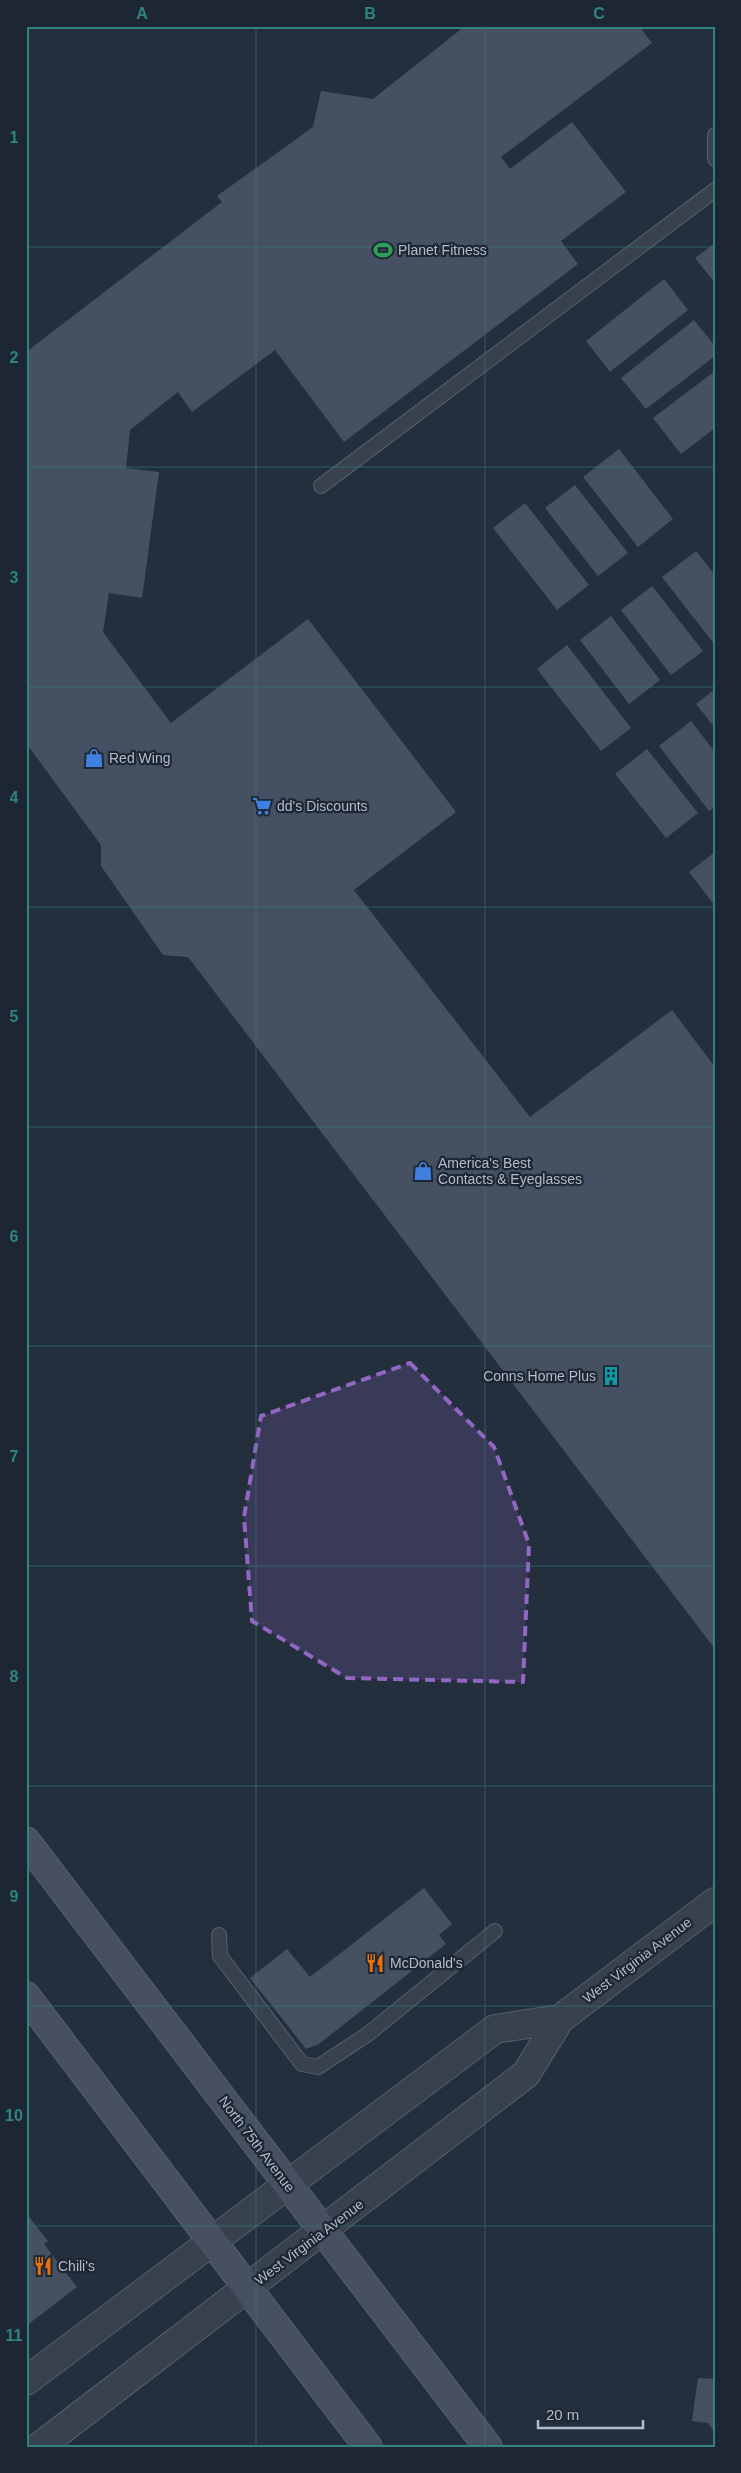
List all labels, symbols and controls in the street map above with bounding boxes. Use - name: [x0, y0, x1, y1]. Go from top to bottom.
- text: A: [136, 5, 148, 22]
- text: B: [364, 5, 376, 22]
- text: C: [593, 5, 605, 22]
- text: 1: [10, 129, 19, 146]
- sports icon: Planet Fitness: [372, 239, 394, 261]
- place label: Planet Fitness: [398, 242, 487, 258]
- text: 2: [10, 349, 19, 366]
- text: 3: [10, 569, 19, 586]
- shop icon: Red Wing: [83, 747, 105, 769]
- place label: Red Wing: [109, 750, 170, 766]
- text: 4: [10, 789, 19, 806]
- supermarket icon: dd's Discounts: [251, 795, 273, 817]
- place label: dd's Discounts: [277, 798, 368, 814]
- text: 5: [10, 1008, 19, 1025]
- place label: America's Best Contacts & Eyeglasses: [438, 1155, 582, 1187]
- shop icon: America's Best Contacts & Eyeglasses: [412, 1160, 434, 1182]
- text: 6: [10, 1228, 19, 1245]
- building icon: Conns Home Plus: [600, 1365, 622, 1387]
- place label: Conns Home Plus: [483, 1368, 596, 1384]
- text: 7: [10, 1448, 19, 1465]
- text: 8: [10, 1668, 19, 1685]
- text: 9: [10, 1888, 19, 1905]
- street label: West Virginia Avenue: [579, 1914, 695, 2006]
- restaurant icon: McDonald's: [364, 1952, 386, 1974]
- place label: McDonald's: [390, 1955, 463, 1971]
- street label: North 75th Avenue: [216, 2093, 298, 2195]
- text: 10: [5, 2107, 23, 2124]
- street label: West Virginia Avenue: [251, 2196, 367, 2288]
- restaurant icon: Chili's: [32, 2255, 54, 2277]
- place label: Chili's: [58, 2258, 95, 2274]
- text: 11: [6, 2327, 23, 2344]
- scale bar: [538, 2398, 644, 2430]
- text: 20 m: [546, 2406, 579, 2423]

